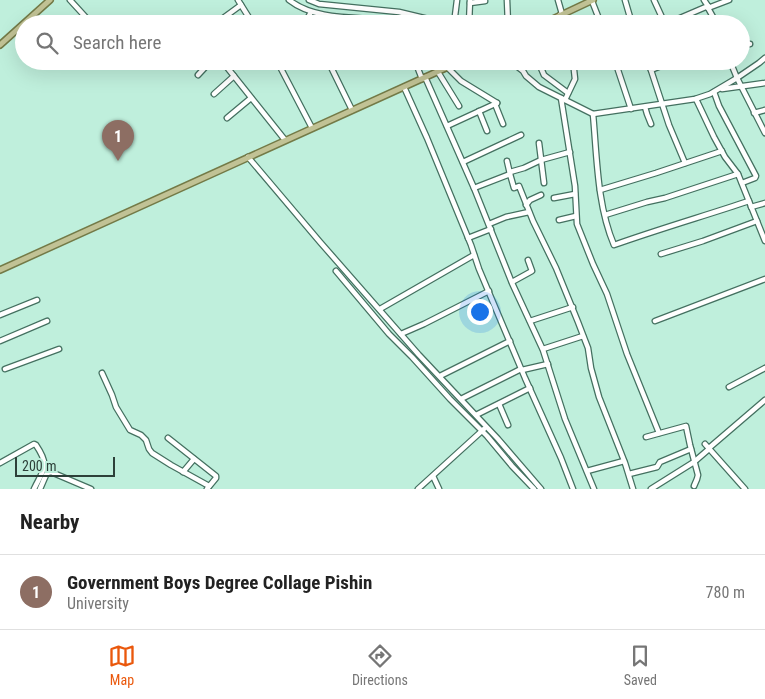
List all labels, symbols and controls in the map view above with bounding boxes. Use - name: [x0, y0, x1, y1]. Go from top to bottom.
- search box: [15, 15, 750, 70]
- icon: search: [33, 29, 61, 57]
- text: Search here: [73, 31, 161, 54]
- pin: 1: [102, 120, 134, 161]
- your location: [467, 299, 493, 325]
- scale bar: [15, 454, 115, 477]
- text: 200 m: [22, 458, 57, 474]
- text: Nearby: [20, 510, 79, 534]
- text: Government Boys Degree Collage Pishin: [67, 571, 372, 594]
- text: 1: [32, 583, 40, 602]
- text: 780 m: [706, 583, 745, 602]
- text: University: [67, 594, 129, 613]
- tab: Map: [108, 642, 136, 688]
- tab: Directions: [352, 642, 408, 688]
- tab: Saved: [624, 642, 657, 688]

